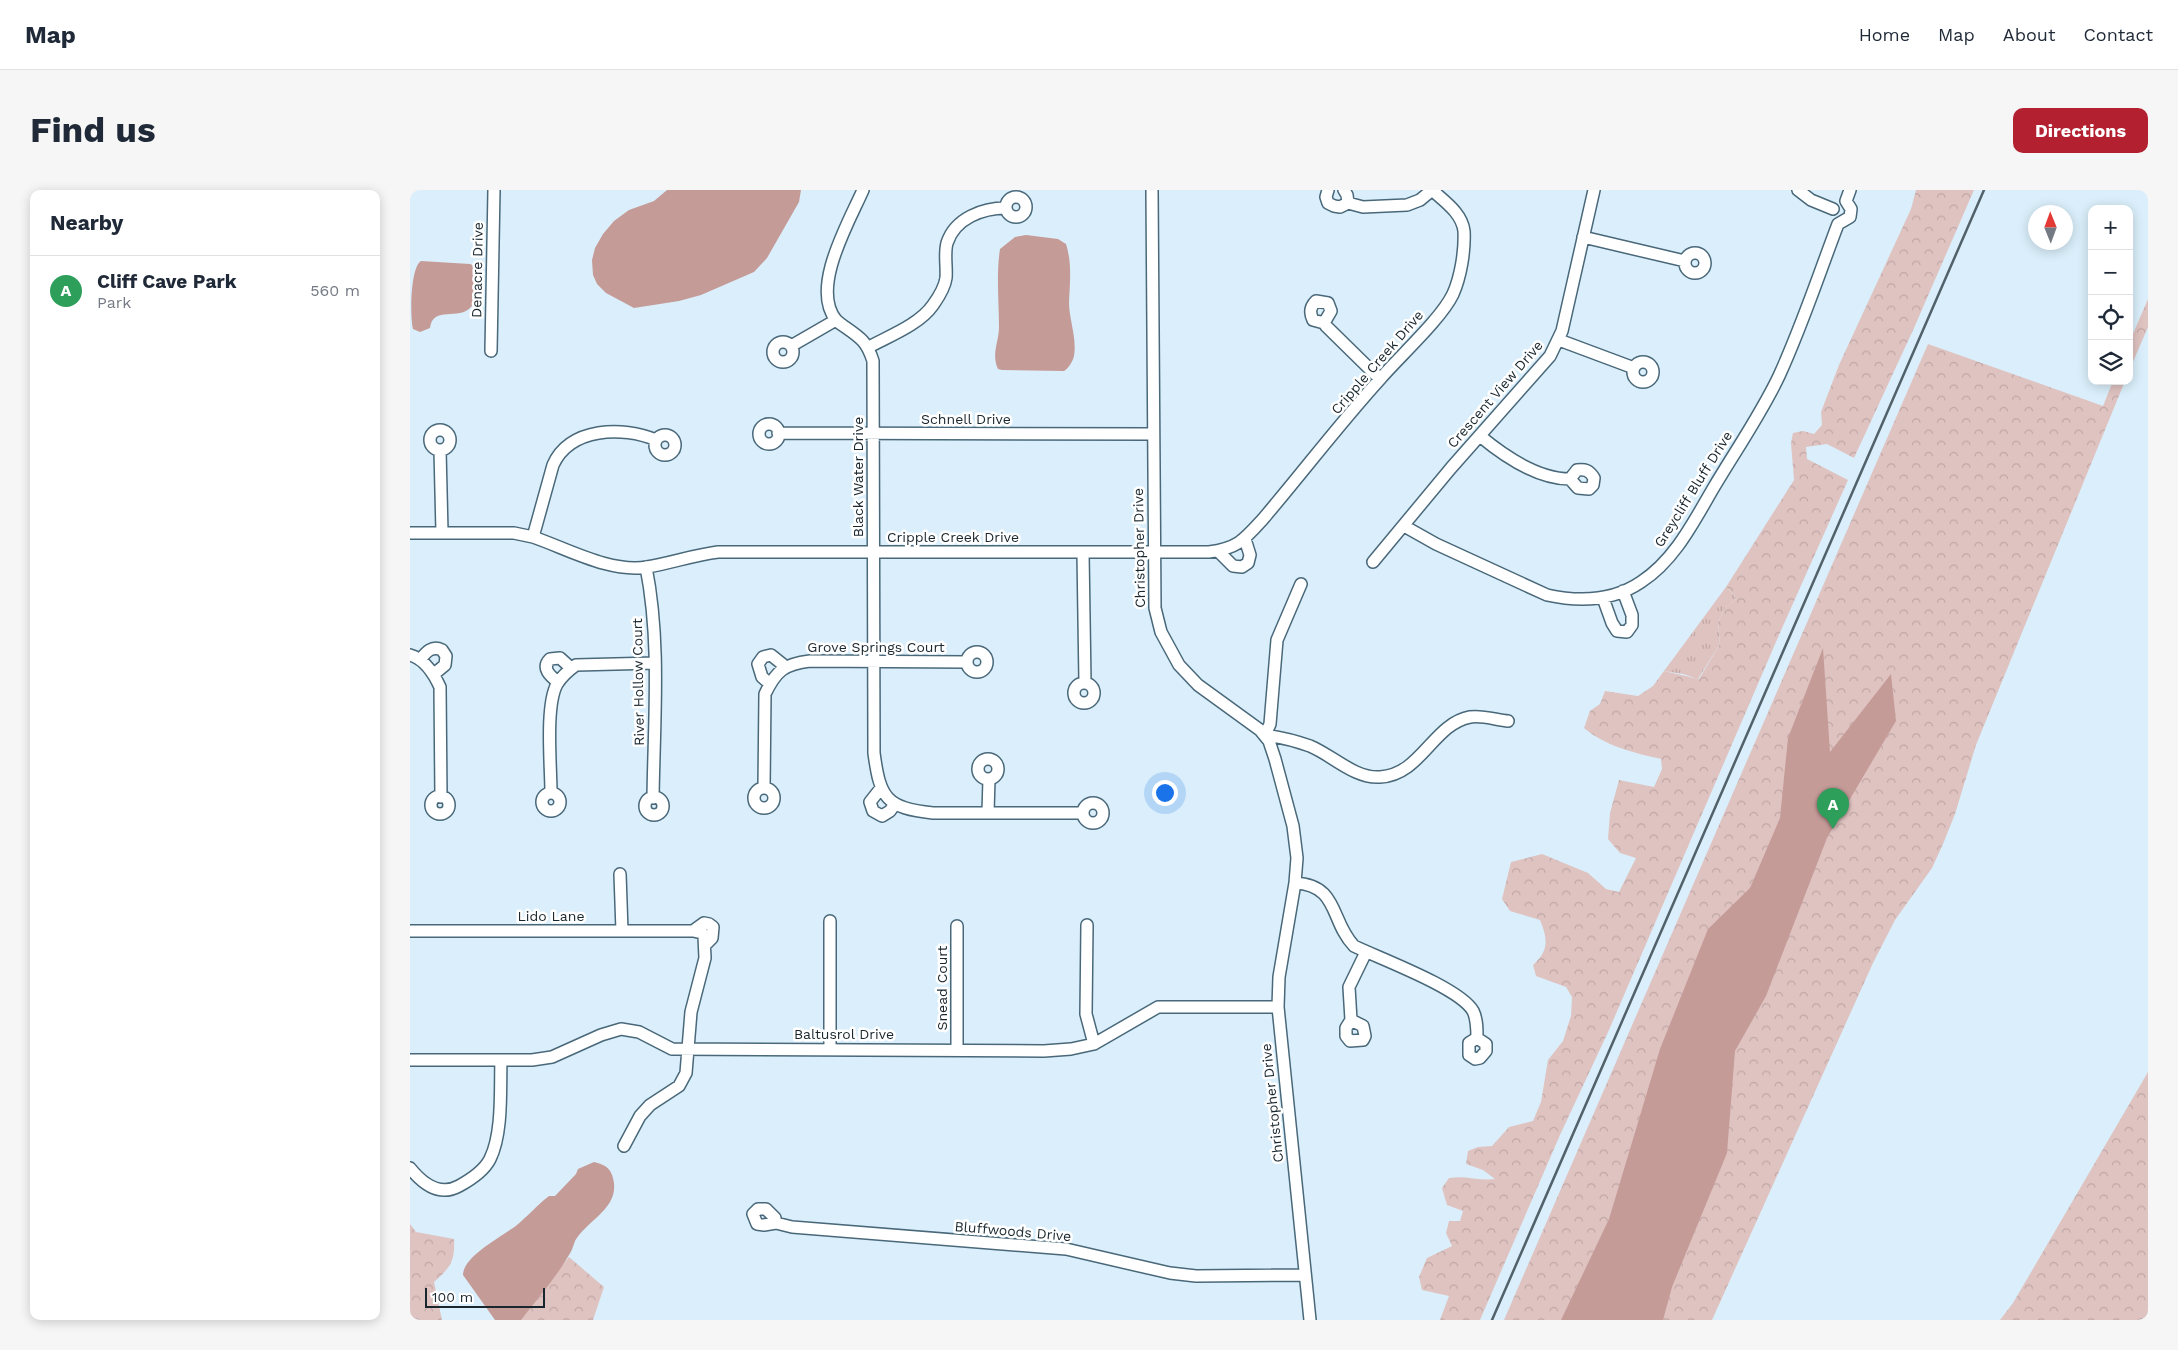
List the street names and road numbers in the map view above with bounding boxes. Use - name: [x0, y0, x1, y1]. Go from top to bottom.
- street label: Denacre Drive: [468, 222, 486, 318]
- street label: Cripple Creek Drive: [1328, 307, 1426, 417]
- street label: Crescent View Drive: [1444, 337, 1546, 451]
- street label: Schnell Drive: [921, 411, 1011, 427]
- street label: Black Water Drive: [850, 417, 866, 537]
- street label: Greycliff Bluff Drive: [1651, 428, 1735, 550]
- street label: Christopher Drive: [1130, 488, 1148, 608]
- street label: Cripple Creek Drive: [887, 529, 1019, 545]
- street label: River Hollow Court: [629, 618, 647, 746]
- street label: Grove Springs Court: [807, 639, 945, 655]
- street label: Lido Lane: [517, 908, 585, 924]
- street label: Snead Court: [934, 945, 950, 1030]
- street label: Baltusrol Drive: [794, 1026, 894, 1042]
- street label: Christopher Drive: [1258, 1043, 1286, 1163]
- street label: Bluffwoods Drive: [954, 1218, 1072, 1244]

